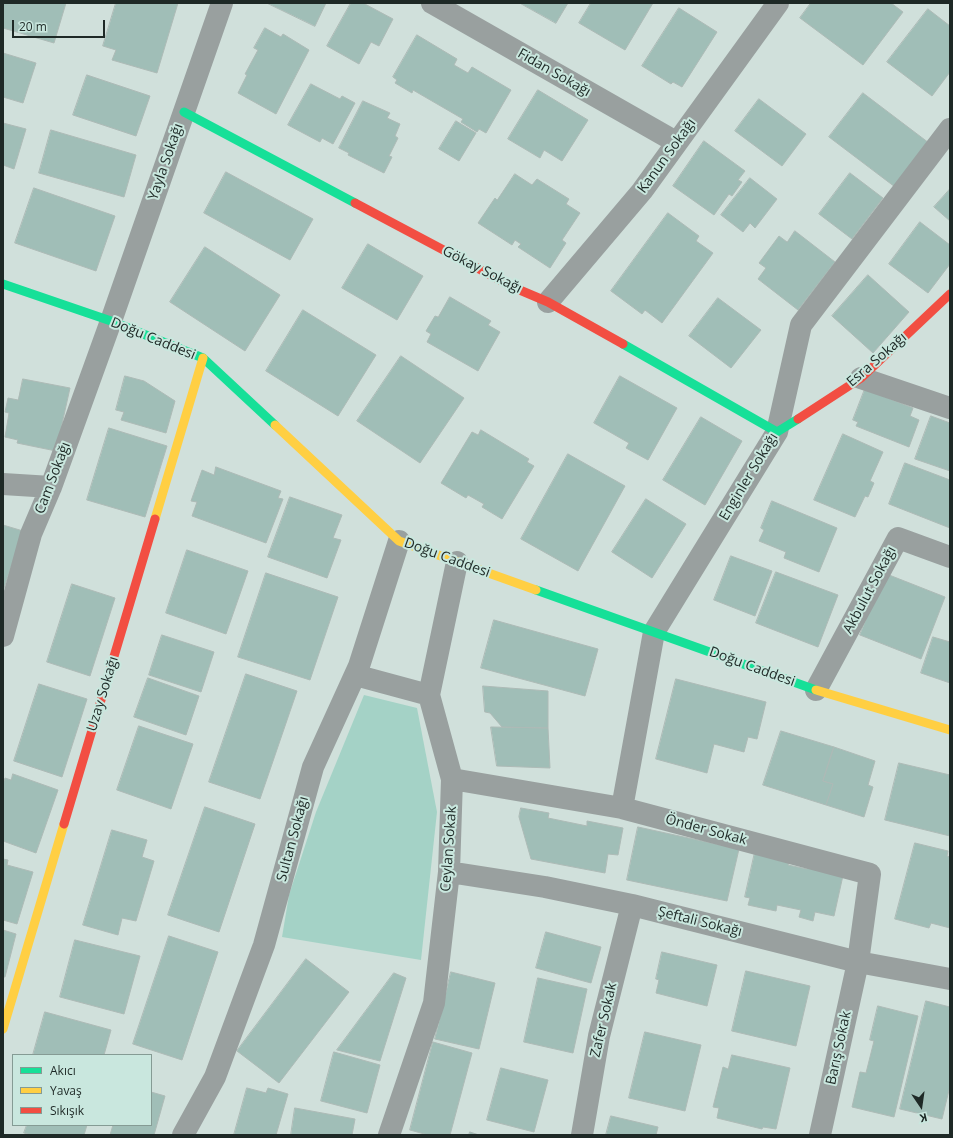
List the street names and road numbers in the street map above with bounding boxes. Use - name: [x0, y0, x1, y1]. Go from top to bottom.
- street label: Fidan Sokağı: [514, 45, 594, 101]
- street label: Kanun Sokağı: [634, 115, 700, 197]
- street label: Yayla Sokağı: [145, 121, 187, 203]
- street label: Gökay Sokağı: [440, 243, 524, 297]
- street label: Doğu Caddesi: [108, 314, 198, 364]
- street label: Esra Sokağı: [844, 329, 910, 391]
- street label: Enginler Sokağı: [716, 430, 782, 524]
- street label: Cam Sokağı: [32, 440, 74, 516]
- street label: Doğu Caddesi: [402, 535, 492, 581]
- street label: Akbulut Sokağı: [840, 543, 900, 637]
- street label: Doğu Caddesi: [707, 644, 797, 690]
- street label: Uzay Sokağı: [84, 654, 122, 734]
- street label: Sultan Sokağı: [274, 795, 312, 883]
- street label: Ceylan Sokak: [438, 806, 460, 892]
- street label: Önder Sokak: [663, 811, 749, 849]
- street label: Şeftali Sokağı: [656, 903, 744, 941]
- street label: Zafer Sokak: [587, 981, 621, 1059]
- street label: Barış Sokak: [823, 1010, 855, 1086]

